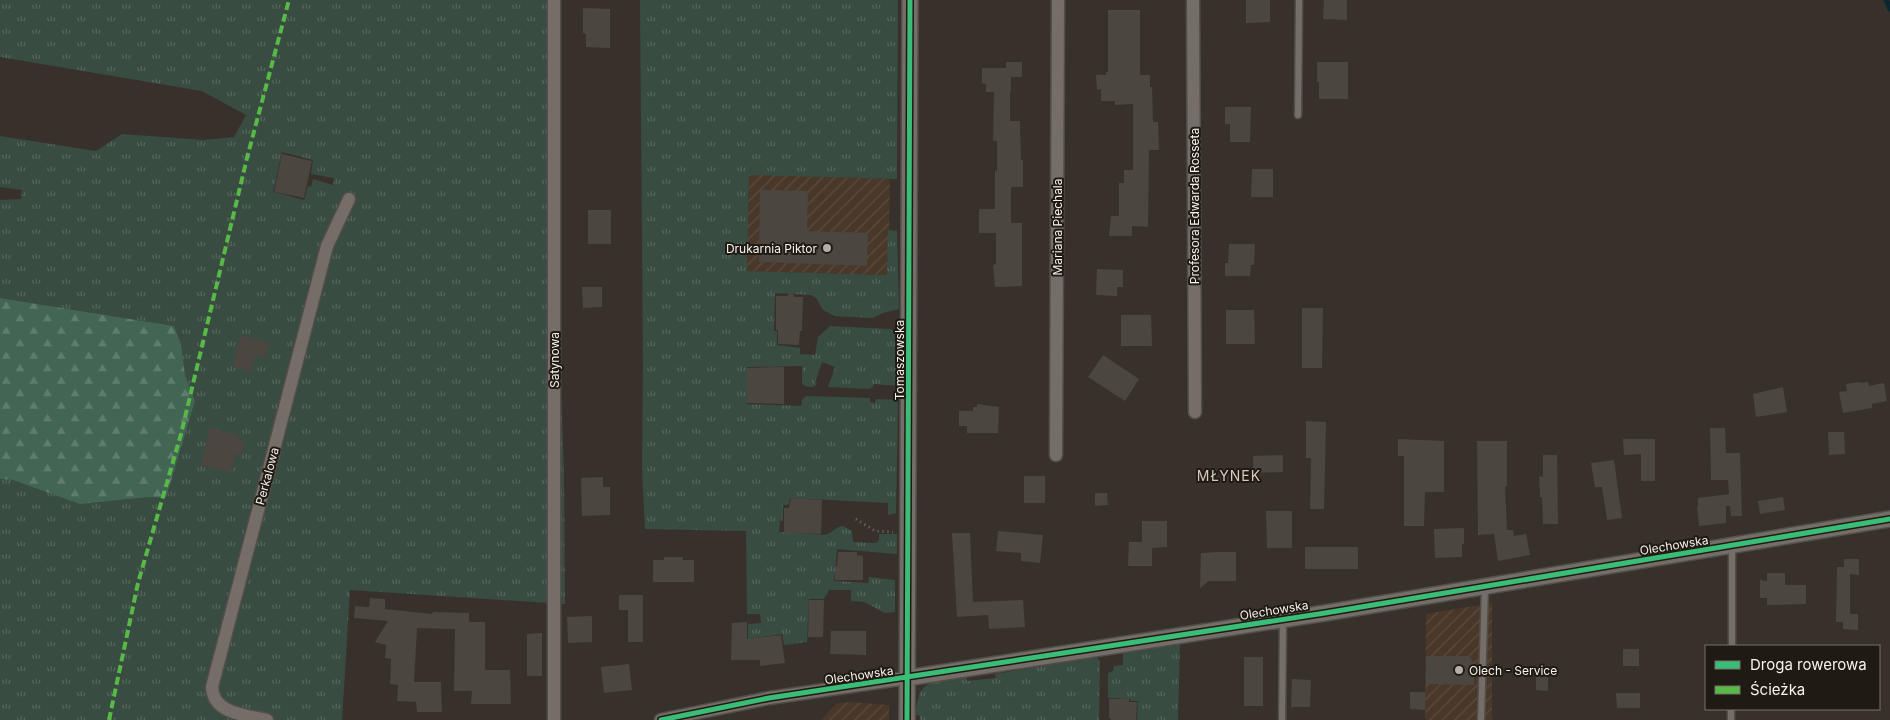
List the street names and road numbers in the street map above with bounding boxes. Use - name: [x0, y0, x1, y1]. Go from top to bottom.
- street label: Profesora Edwarda Rosseta: [1187, 128, 1202, 284]
- street label: Mariana Piechala: [1050, 178, 1065, 276]
- street label: Tomaszowska: [892, 320, 907, 400]
- street label: Satynowa: [547, 332, 562, 388]
- street label: Perkalowa: [252, 446, 282, 506]
- street label: Olechowska: [1639, 532, 1709, 558]
- street label: Olechowska: [1239, 597, 1309, 623]
- street label: Olechowska: [824, 663, 894, 687]

